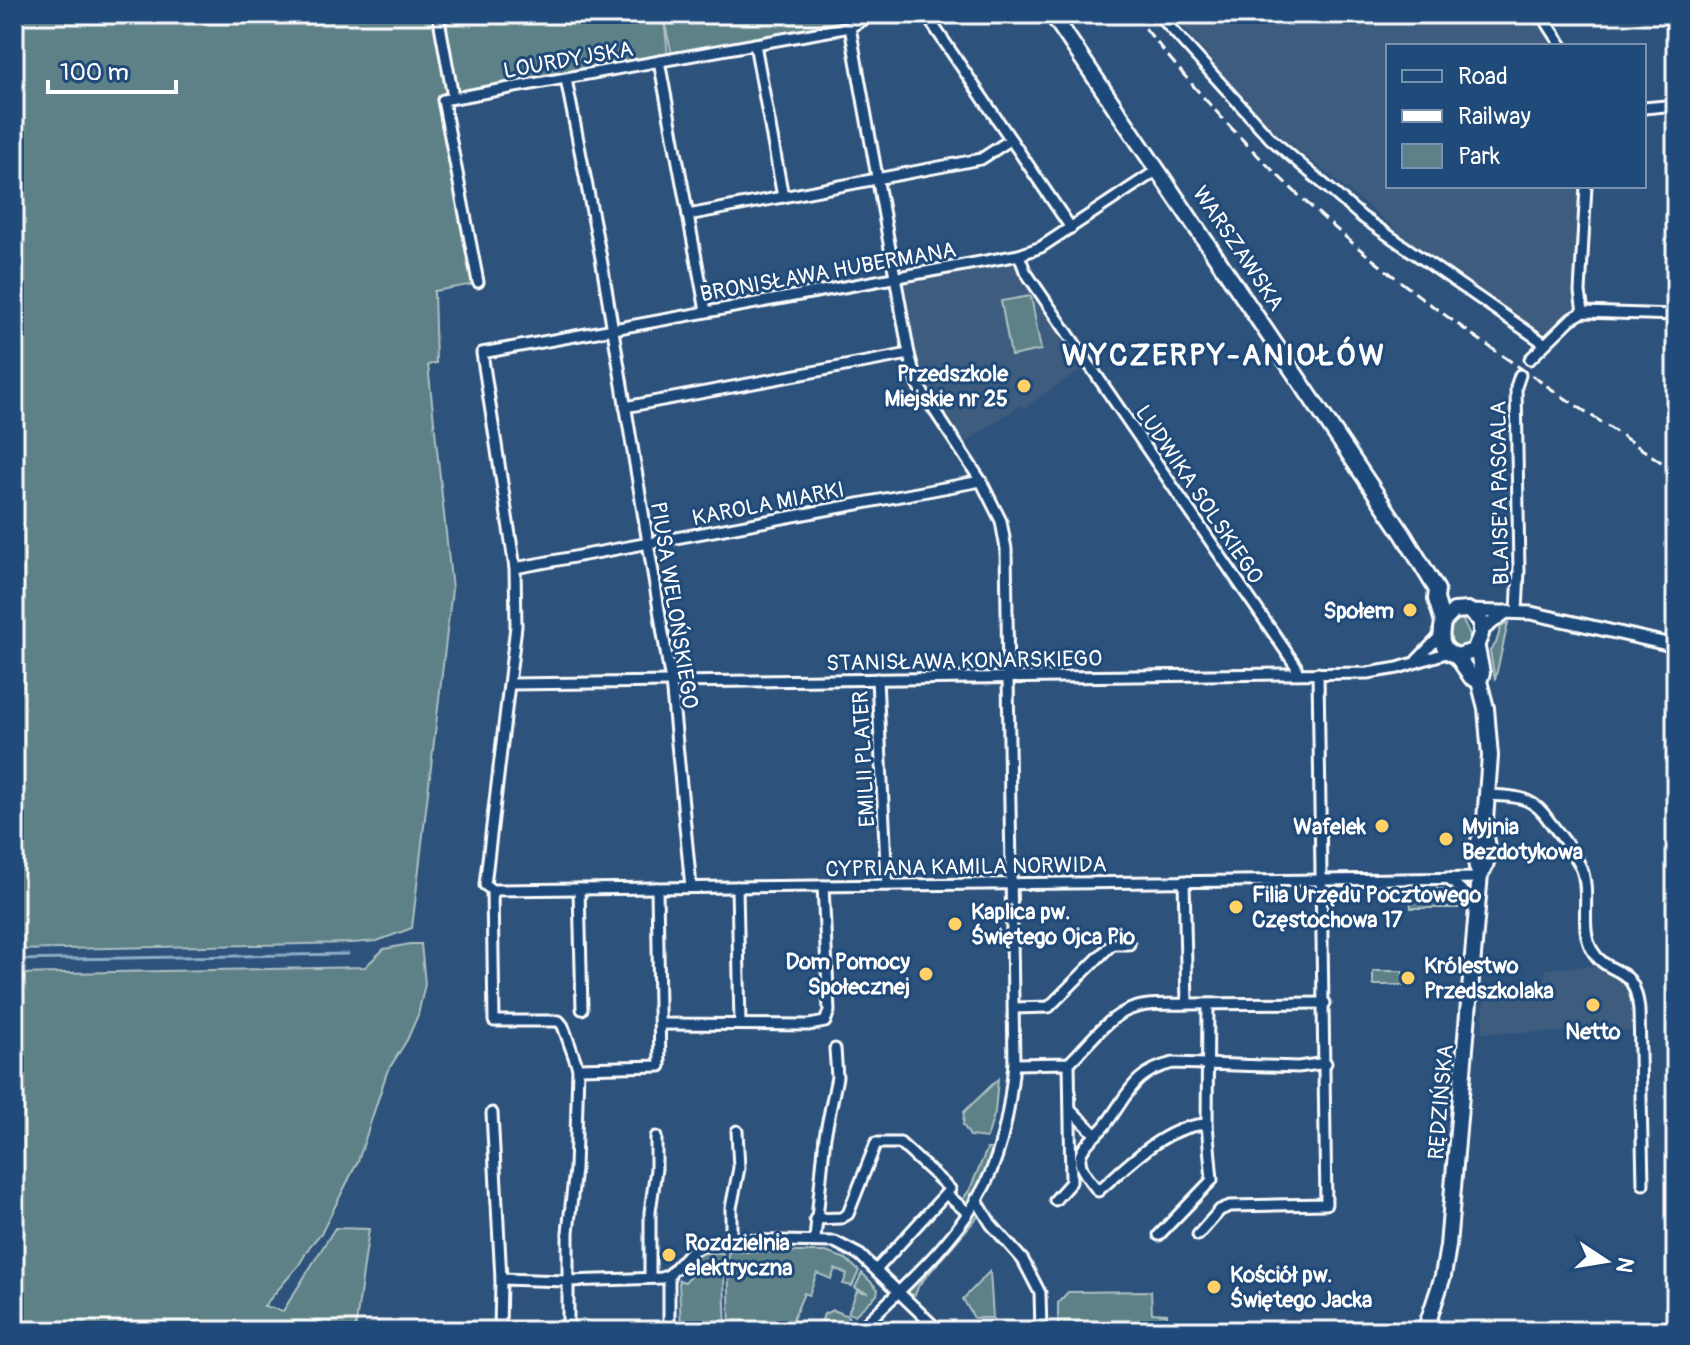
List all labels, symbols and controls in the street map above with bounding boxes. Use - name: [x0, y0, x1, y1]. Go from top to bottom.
- street label: LOURDYJSKA: [501, 35, 635, 85]
- scale bar: [48, 44, 176, 94]
- legend: [1386, 44, 1646, 188]
- text: 100 m: [60, 58, 129, 87]
- text: Road: [1458, 62, 1508, 91]
- text: Railway: [1458, 102, 1531, 131]
- text: Park: [1458, 142, 1500, 171]
- street label: WARSZAWSKA: [1186, 181, 1290, 316]
- street label: BRONISŁAWA HUBERMANA: [698, 236, 958, 308]
- district label: WYCZERPY-ANIOŁÓW: [1062, 336, 1386, 374]
- place label: Przedszkole Miejskie nr 25: [884, 360, 1009, 413]
- marker: Przedszkole Miejskie nr 25: [1015, 377, 1033, 395]
- street label: LUDWIKA SOLSKIEGO: [1129, 400, 1269, 589]
- street label: BLAISE'A PASCALA: [1484, 401, 1516, 585]
- street label: KAROLA MIARKI: [690, 476, 847, 532]
- street label: PIUSA WELOŃSKIEGO: [644, 500, 704, 711]
- place label: Społem: [1323, 597, 1394, 625]
- marker: Społem: [1401, 601, 1419, 619]
- street label: STANISŁAWA KONARSKIEGO: [826, 645, 1102, 677]
- street label: EMILII PLATER: [846, 690, 882, 828]
- place label: Wafelek: [1293, 813, 1367, 841]
- place label: Myjnia Bezdotykowa: [1462, 813, 1583, 866]
- marker: Wafelek: [1373, 817, 1391, 835]
- marker: Myjnia Bezdotykowa: [1437, 830, 1455, 848]
- street label: CYPRIANA KAMILA NORWIDA: [825, 851, 1107, 883]
- place label: Filia Urzędu Pocztowego Częstochowa 17: [1252, 881, 1481, 934]
- place label: Kaplica pw. Świętego Ojca Pio: [971, 898, 1135, 951]
- marker: Filia Urzędu Pocztowego Częstochowa 17: [1227, 898, 1245, 916]
- marker: Kaplica pw. Świętego Ojca Pio: [946, 915, 964, 933]
- place label: Dom Pomocy Społecznej: [786, 948, 911, 1001]
- place label: Królestwo Przedszkolaka: [1424, 952, 1554, 1005]
- marker: Dom Pomocy Społecznej: [917, 965, 935, 983]
- marker: Królestwo Przedszkolaka: [1399, 969, 1417, 987]
- marker: Netto: [1584, 996, 1602, 1014]
- place label: Netto: [1565, 1018, 1621, 1046]
- street label: RĘDZIŃSKA: [1422, 1043, 1460, 1161]
- north arrow: [1566, 1221, 1646, 1301]
- place label: Rozdzielnia elektryczna: [684, 1229, 793, 1282]
- marker: Rozdzielnia elektryczna: [660, 1246, 678, 1264]
- text: N: [1609, 1255, 1640, 1275]
- place label: Kościół pw. Świętego Jacka: [1230, 1261, 1372, 1314]
- marker: Kościół pw. Świętego Jacka: [1205, 1278, 1223, 1296]

